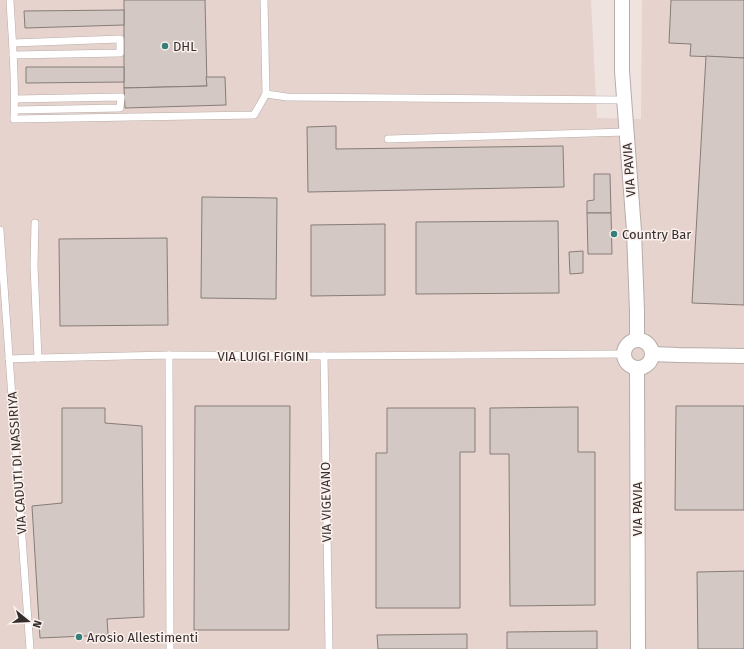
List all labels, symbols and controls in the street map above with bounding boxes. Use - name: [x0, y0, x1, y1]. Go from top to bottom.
- place label: DHL: [173, 39, 197, 54]
- marker: DHL: [160, 41, 170, 51]
- street label: VIA PAVIA: [620, 142, 638, 198]
- place label: Country Bar: [622, 227, 691, 242]
- marker: Country Bar: [609, 229, 619, 239]
- street label: VIA LUIGI FIGINI: [217, 349, 309, 364]
- street label: VIA CADUTI DI NASSIRIYA: [4, 391, 29, 535]
- street label: VIA VIGEVANO: [318, 462, 334, 542]
- street label: VIA PAVIA: [630, 481, 645, 536]
- north arrow: [8, 601, 48, 641]
- text: N: [30, 618, 44, 629]
- place label: Arosio Allestimenti: [87, 630, 198, 645]
- marker: Arosio Allestimenti: [74, 632, 84, 642]

